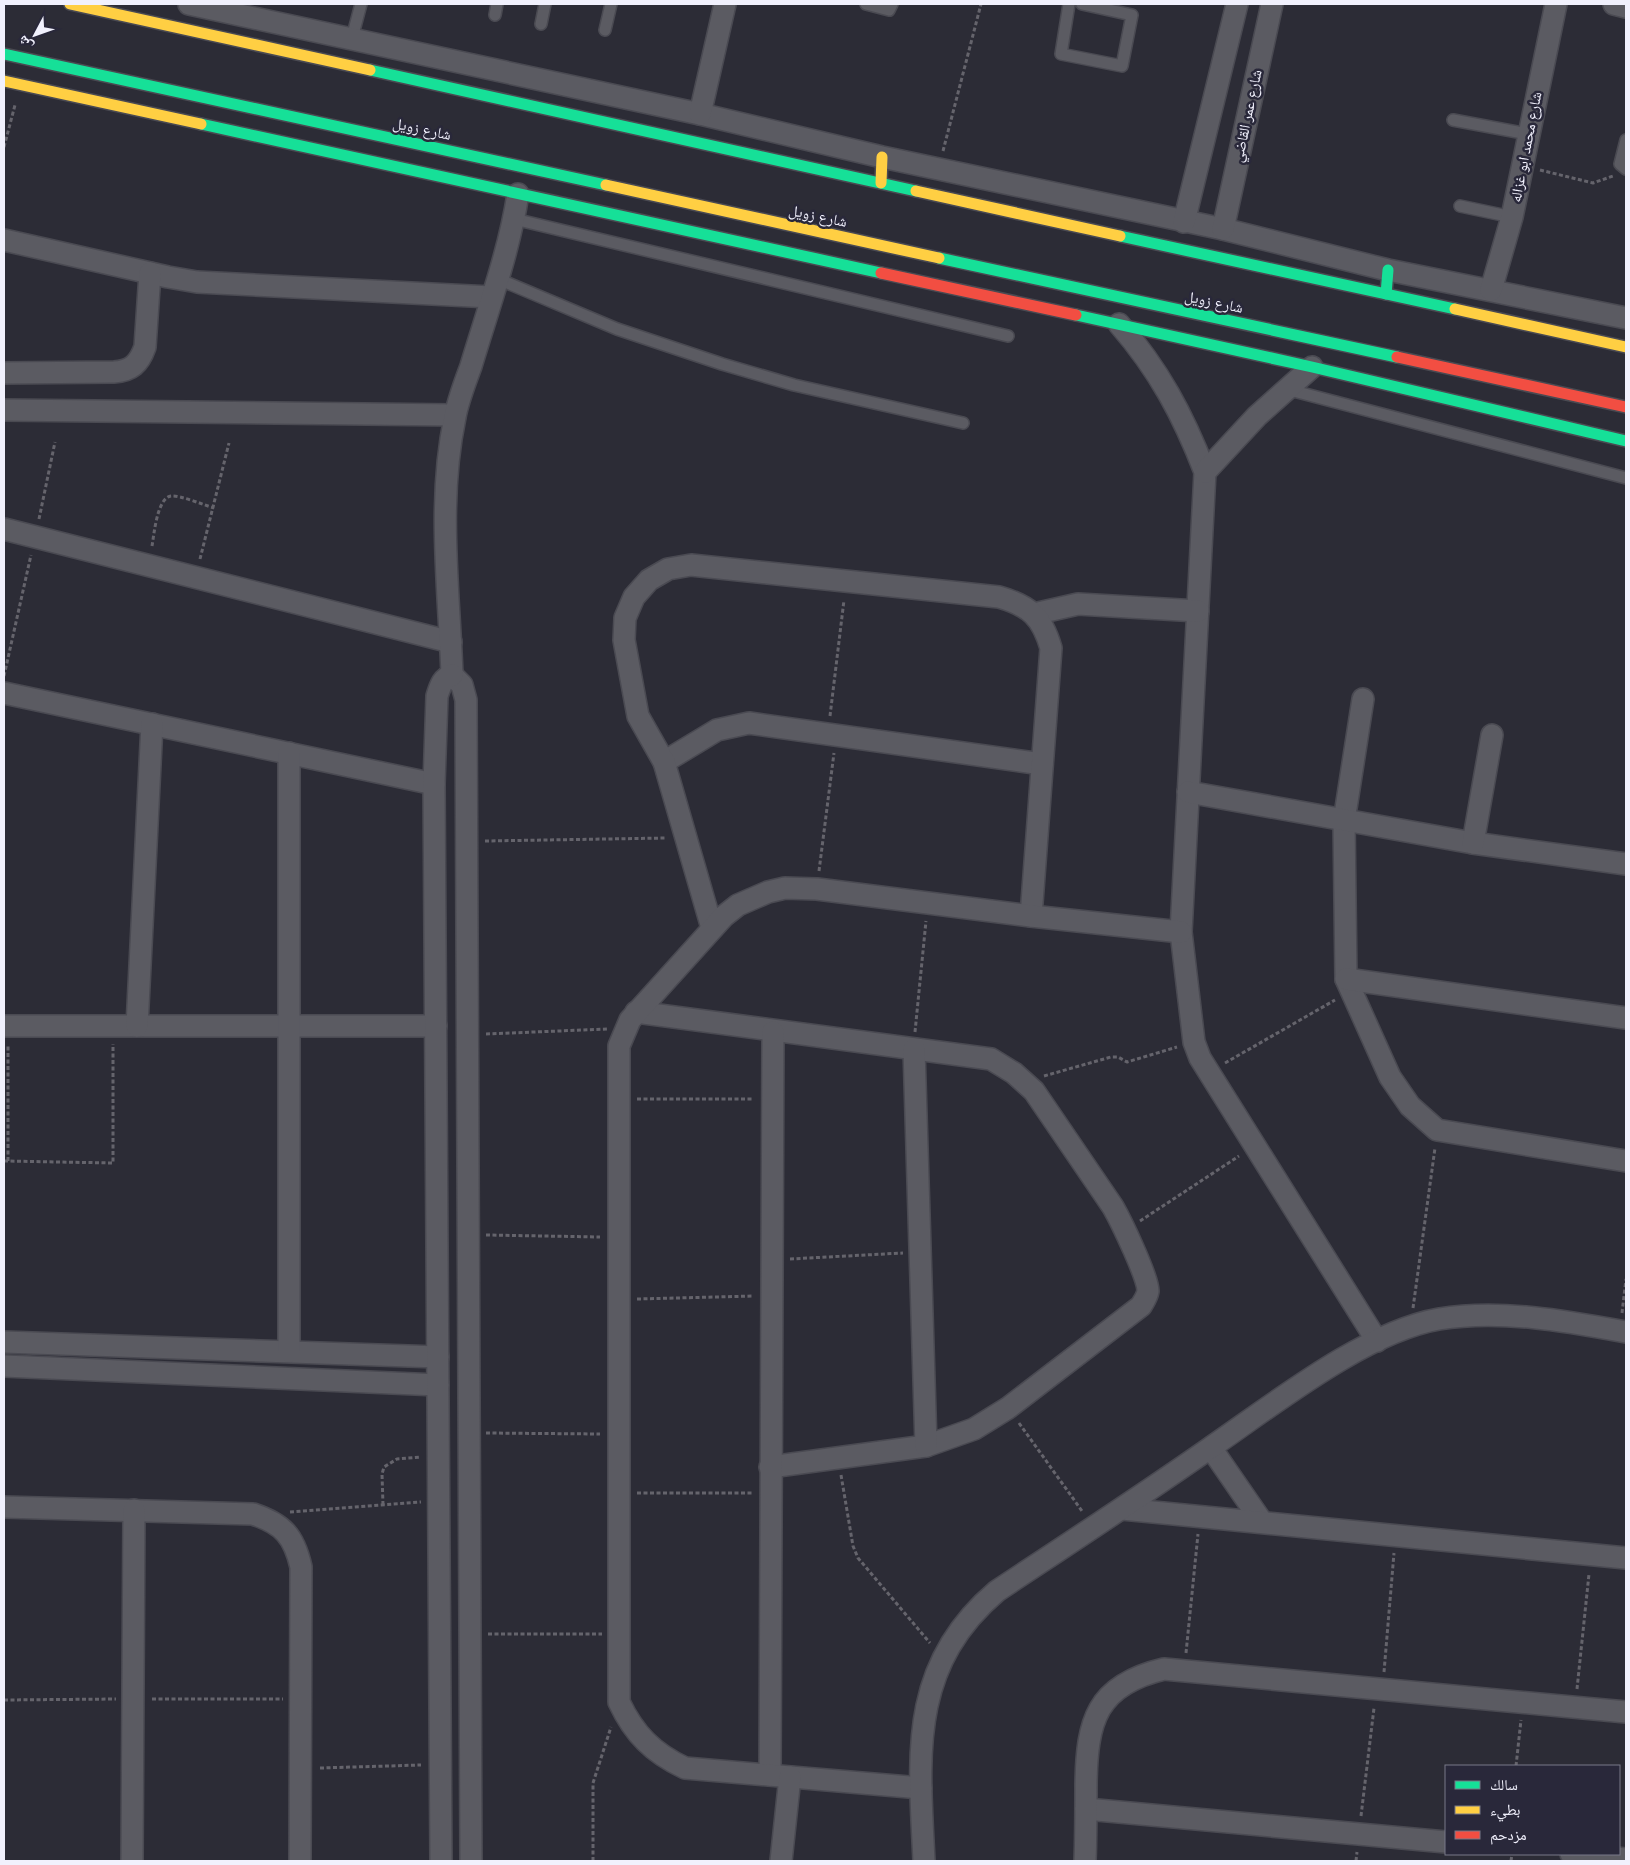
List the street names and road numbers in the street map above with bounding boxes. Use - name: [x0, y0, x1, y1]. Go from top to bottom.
- street label: شارع عمر القاضي: [1226, 67, 1268, 165]
- street label: شارع محمد ابو غزاله: [1504, 90, 1547, 204]
- street label: شارع زويل: [391, 112, 453, 145]
- street label: شارع زويل: [787, 199, 849, 232]
- street label: شارع زويل: [1183, 285, 1245, 318]

